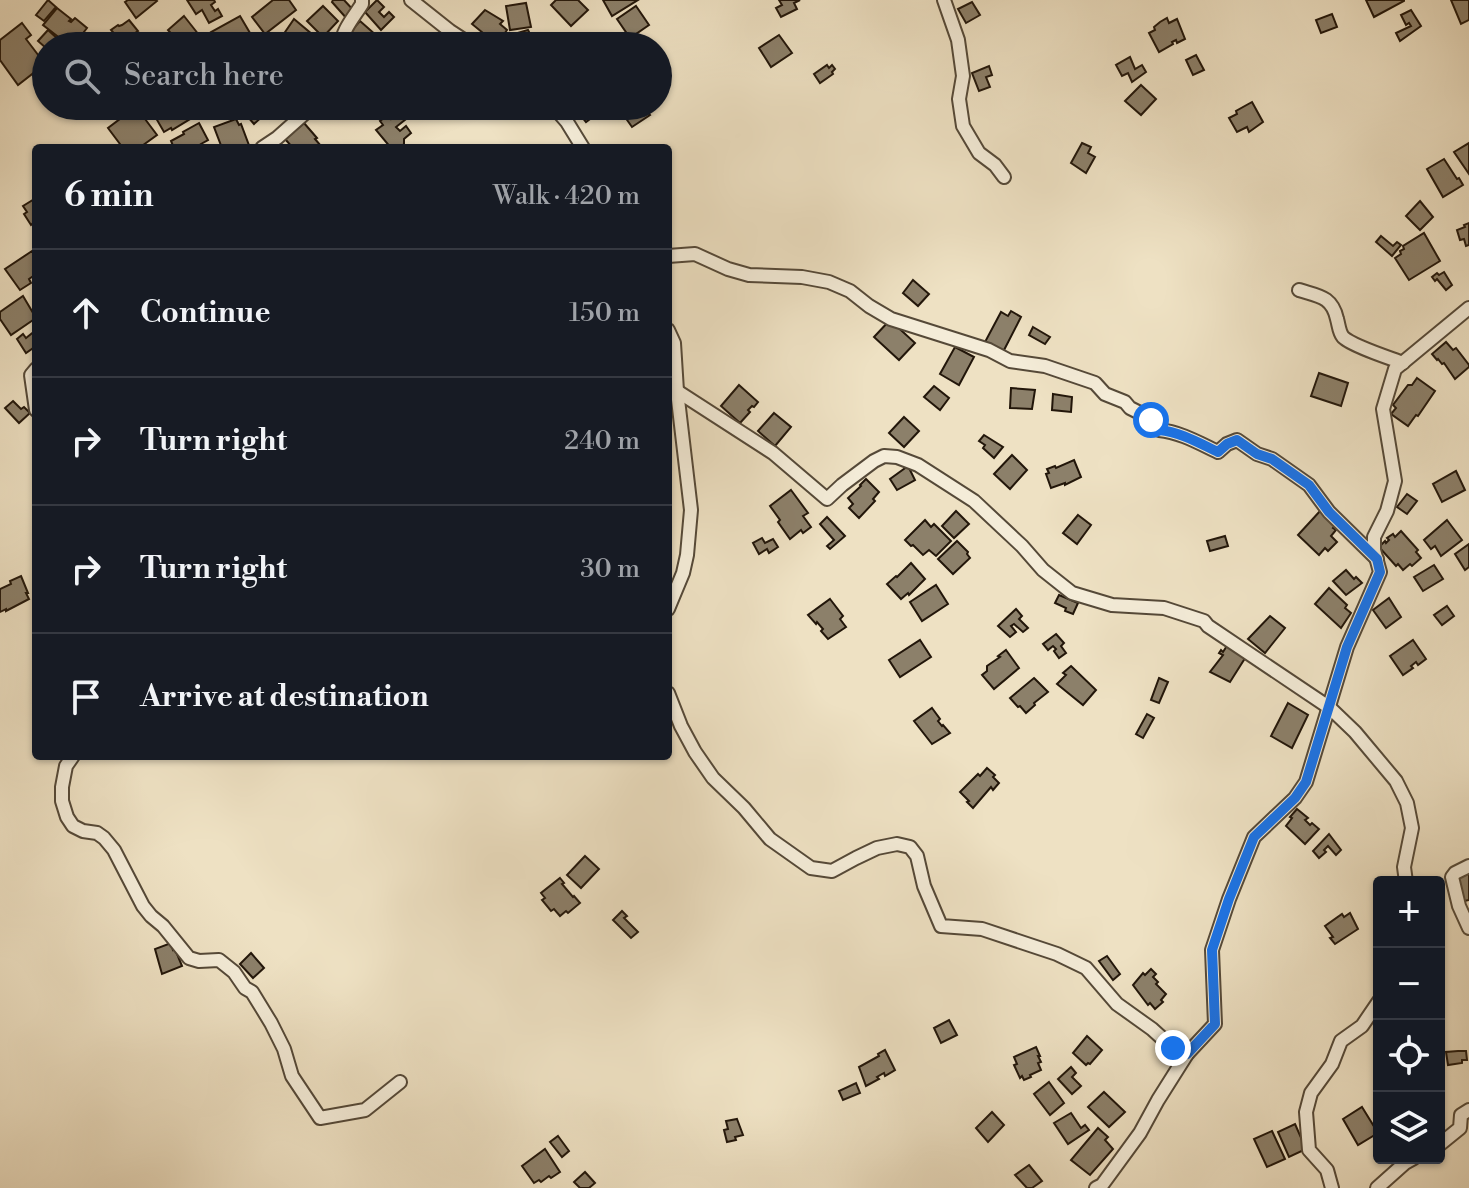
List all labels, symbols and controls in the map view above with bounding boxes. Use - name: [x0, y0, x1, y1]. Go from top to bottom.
- search box: [32, 32, 672, 120]
- icon: search: [60, 54, 104, 98]
- text: Search here: [124, 57, 284, 95]
- text: 6 min: [64, 175, 154, 217]
- text: Walk · 420 m: [493, 180, 640, 212]
- icon: ahead: [64, 291, 108, 335]
- text: Continue: [140, 294, 271, 332]
- text: 150 m: [569, 297, 640, 329]
- route start: [1133, 402, 1169, 438]
- icon: right: [64, 419, 108, 463]
- text: Turn right: [140, 422, 287, 460]
- text: 240 m: [564, 425, 640, 457]
- icon: right: [64, 547, 108, 591]
- text: Turn right: [140, 550, 287, 588]
- text: 30 m: [580, 553, 640, 585]
- icon: arrive: [64, 675, 108, 719]
- text: Arrive at destination: [140, 678, 429, 716]
- map controls: [1373, 876, 1445, 1164]
- button: +: [1373, 876, 1445, 948]
- button: −: [1373, 948, 1445, 1020]
- button: locate: [1373, 1020, 1445, 1092]
- route end: [1155, 1030, 1191, 1066]
- button: layers: [1373, 1092, 1445, 1164]

